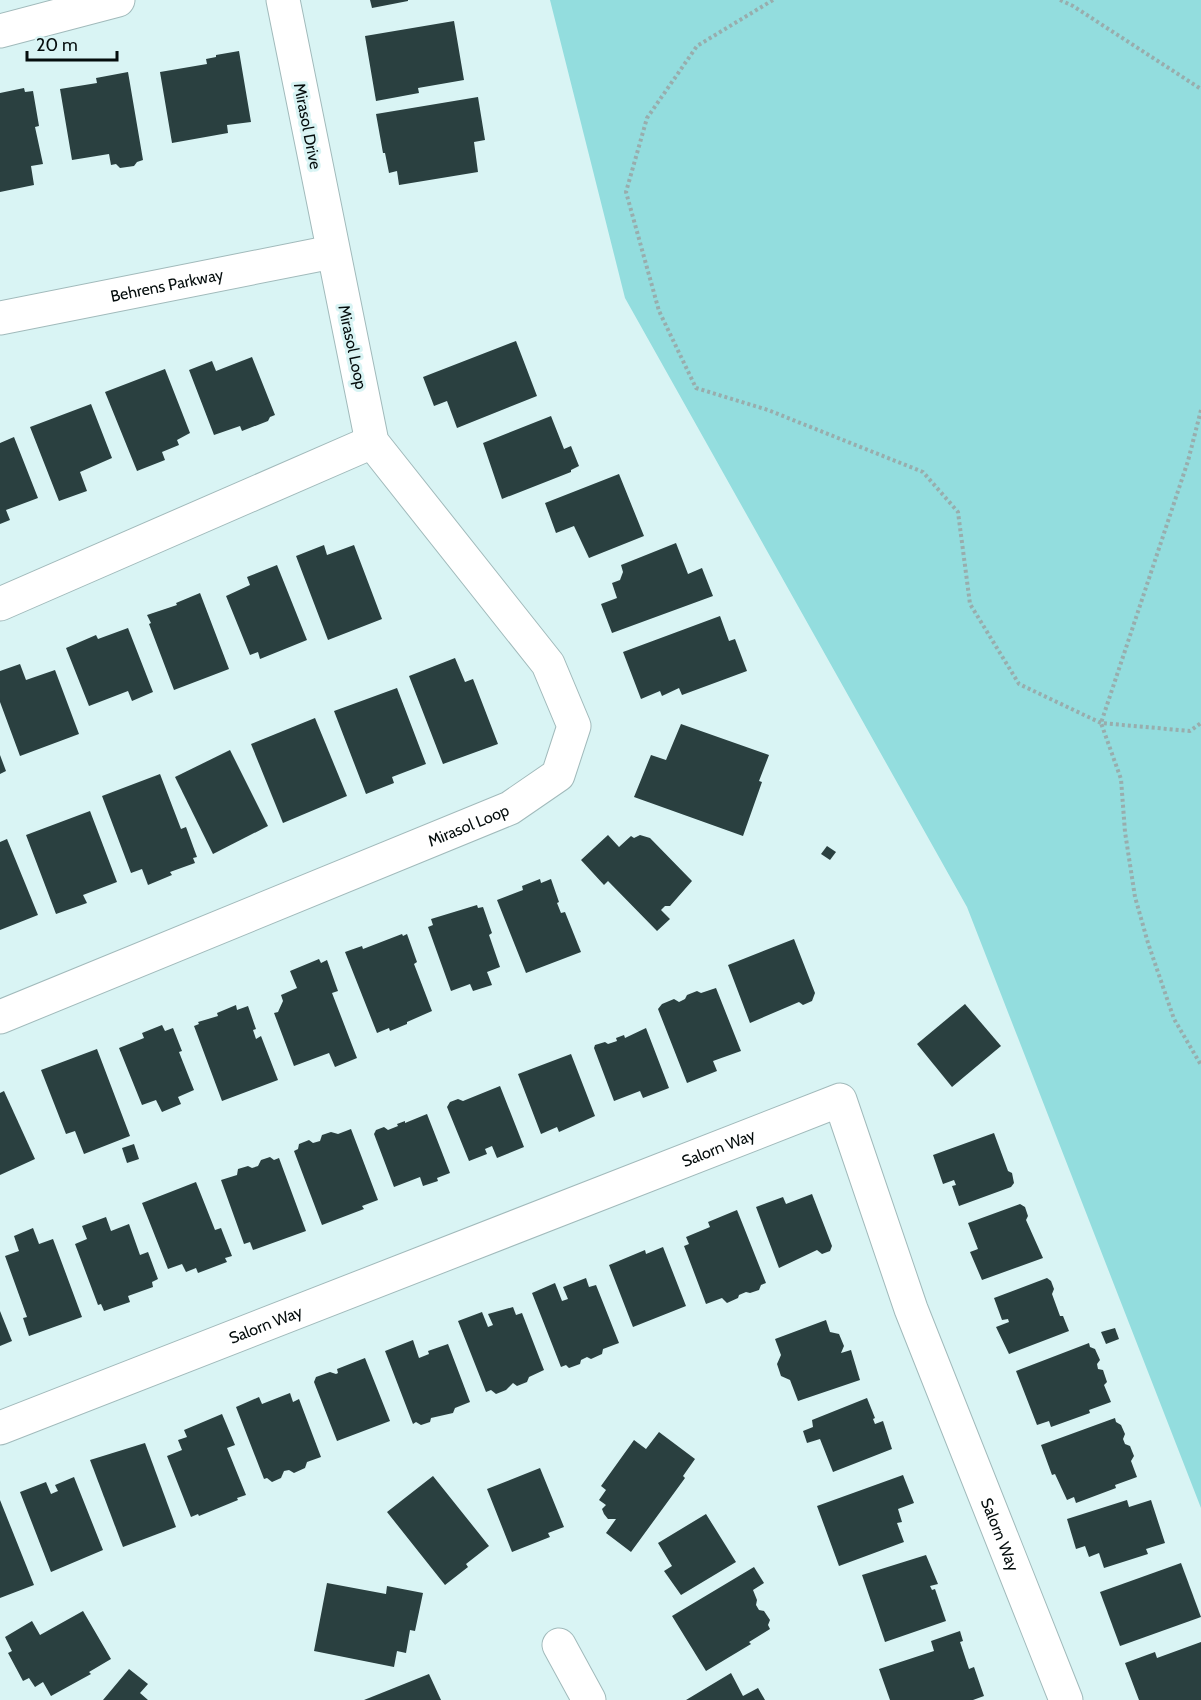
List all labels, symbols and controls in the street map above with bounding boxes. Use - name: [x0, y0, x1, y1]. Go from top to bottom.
- scale bar: [27, 24, 117, 62]
- text: 20 m: [36, 34, 78, 56]
- street label: Mirasol Drive: [290, 81, 325, 171]
- street label: Behrens Parkway: [109, 265, 225, 306]
- street label: Mirasol Loop: [334, 303, 371, 391]
- street label: Mirasol Loop: [425, 800, 512, 851]
- street label: Salorn Way: [679, 1125, 758, 1171]
- street label: Salorn Way: [226, 1302, 305, 1348]
- street label: Salorn Way: [977, 1495, 1023, 1574]

